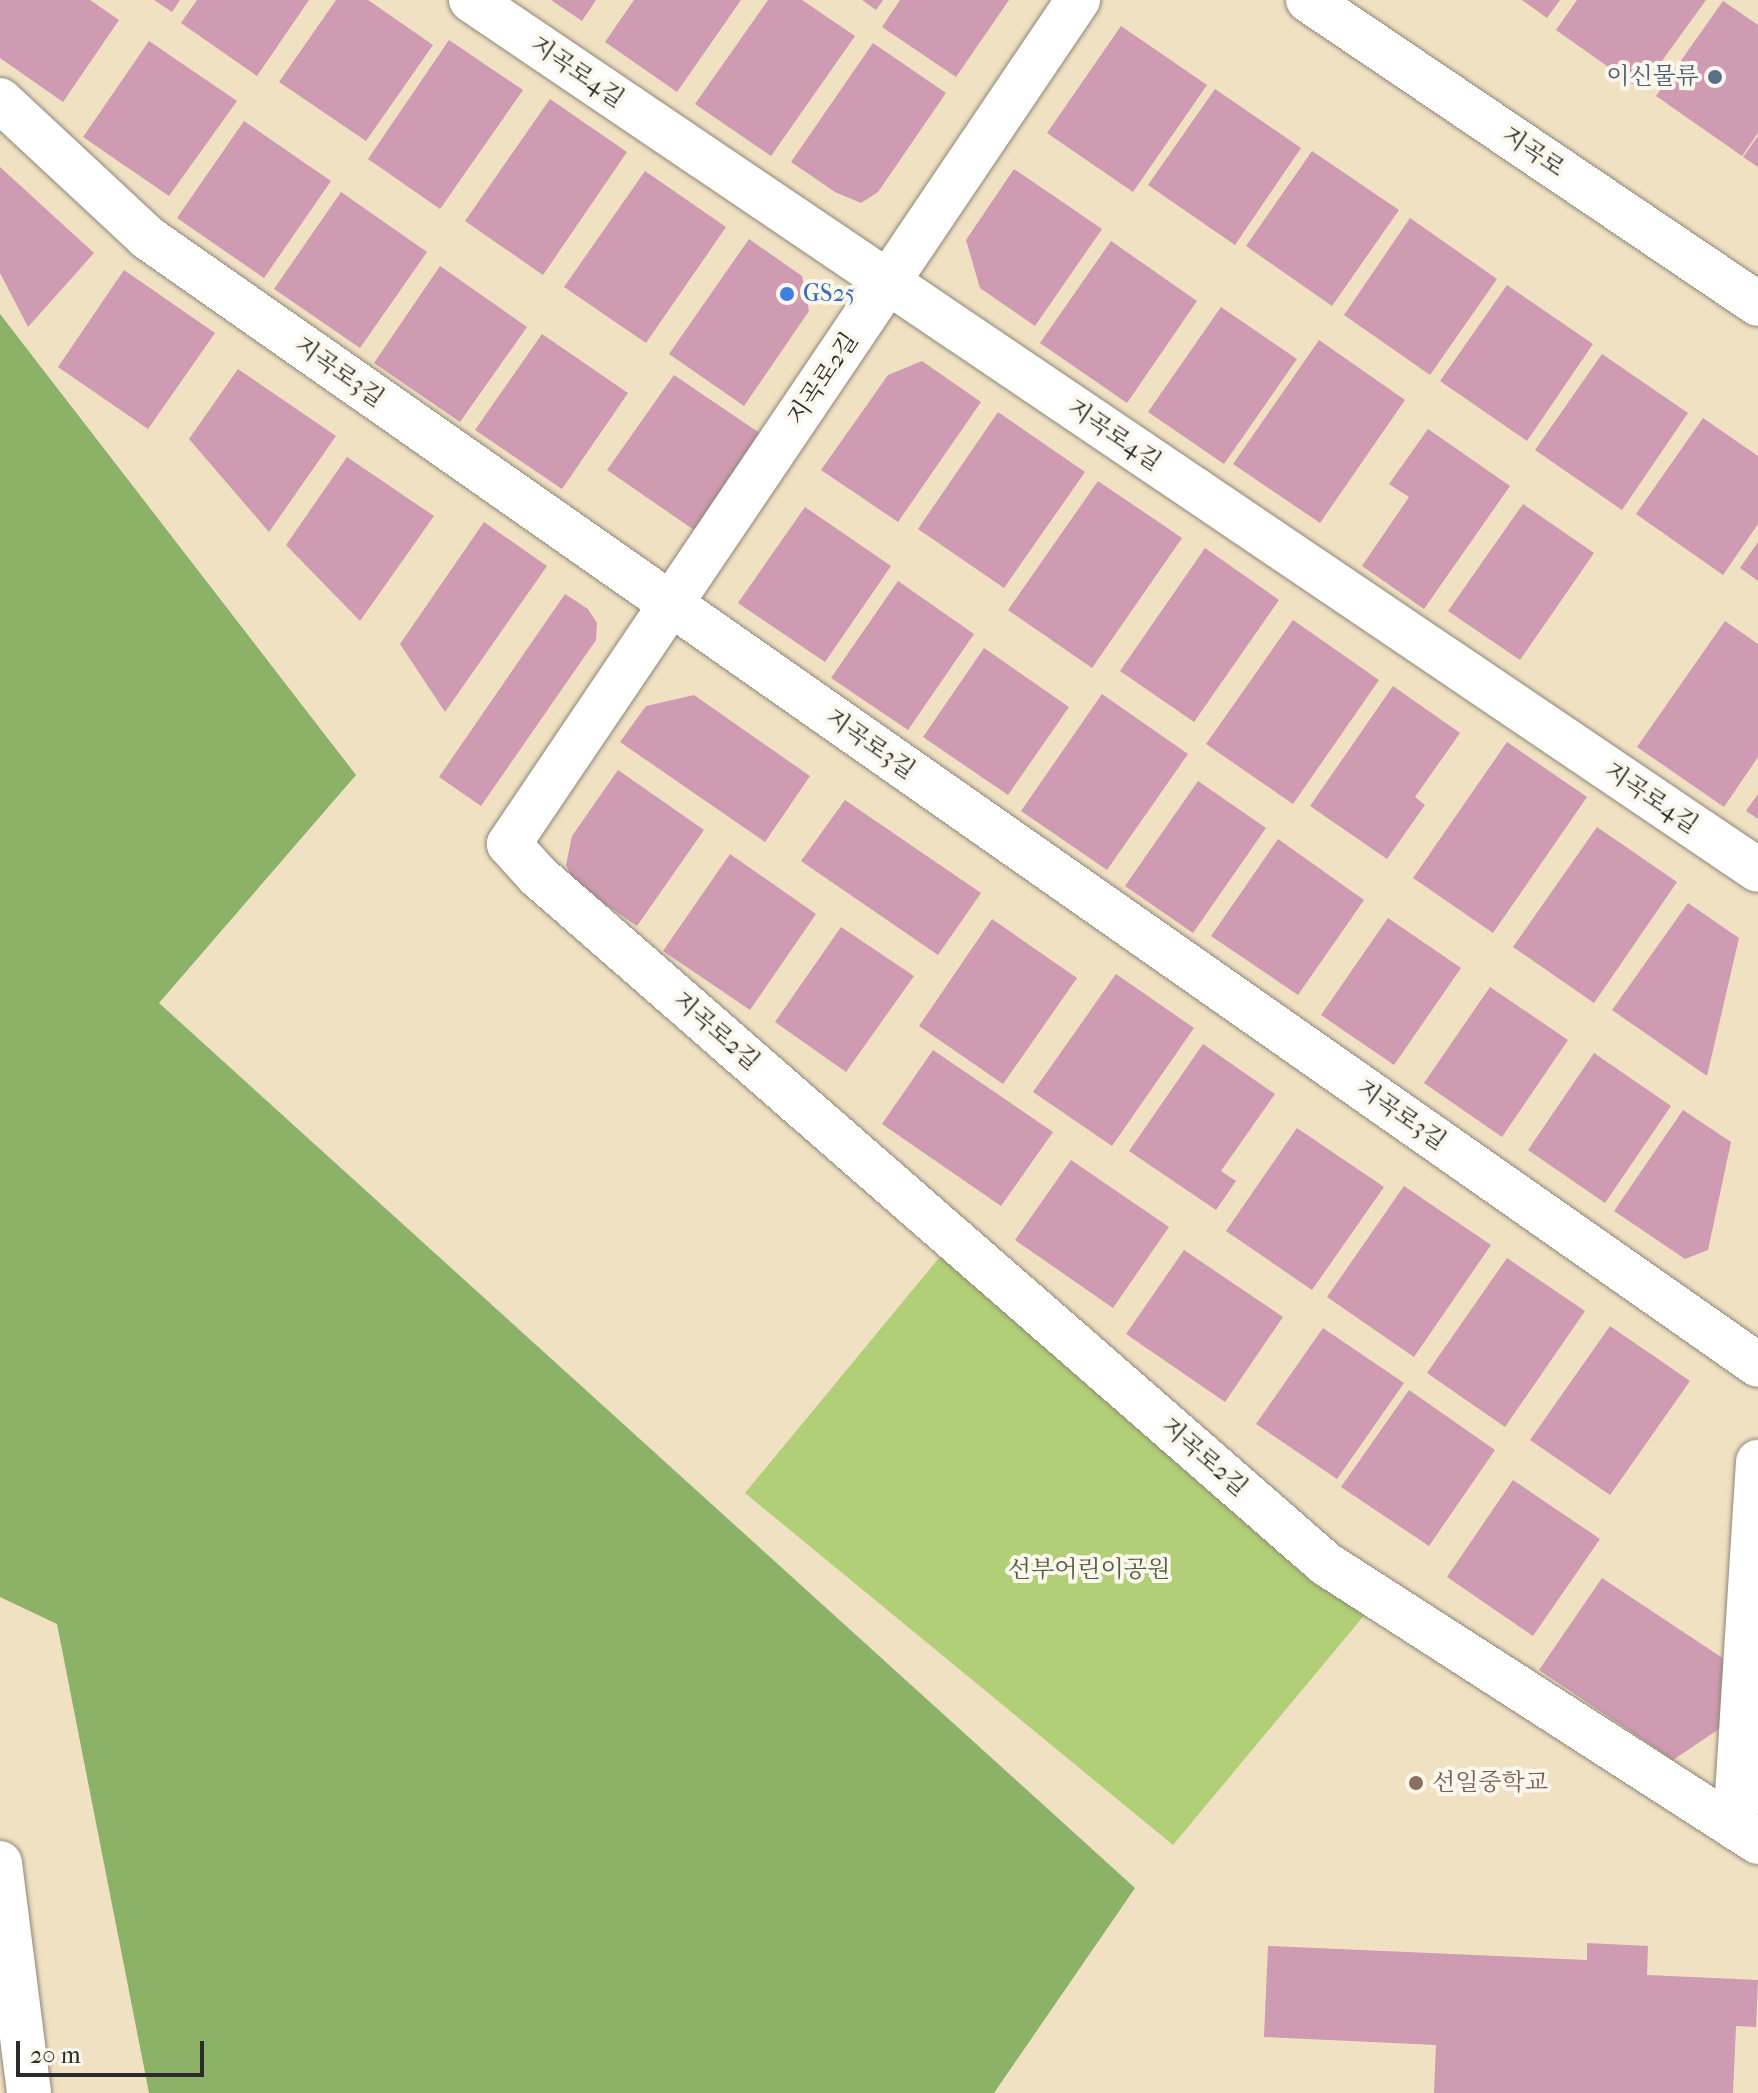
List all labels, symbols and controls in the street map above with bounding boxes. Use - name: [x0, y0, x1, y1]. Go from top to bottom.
- street label: 지곡로4길: [525, 30, 629, 114]
- place label: 이신물류: [1606, 63, 1699, 91]
- marker: 이신물류: [1706, 68, 1724, 86]
- street label: 지곡로: [1496, 121, 1570, 183]
- place label: GS25: [803, 280, 855, 308]
- marker: GS25: [778, 285, 796, 303]
- street label: 지곡로2길: [782, 327, 864, 431]
- street label: 지곡로3길: [289, 331, 389, 413]
- street label: 지곡로4길: [1062, 393, 1166, 477]
- street label: 지곡로3길: [820, 703, 920, 785]
- street label: 지곡로4길: [1599, 756, 1703, 840]
- street label: 지곡로2길: [667, 986, 765, 1076]
- street label: 지곡로3길: [1351, 1074, 1451, 1156]
- street label: 지곡로2길: [1155, 1412, 1253, 1502]
- park label: 선부어린이공원: [1008, 1556, 1170, 1584]
- place label: 선일중학교: [1432, 1769, 1548, 1797]
- marker: 선일중학교: [1407, 1774, 1425, 1792]
- scale bar: [20, 2025, 208, 2075]
- text: 20 m: [30, 2041, 81, 2069]

